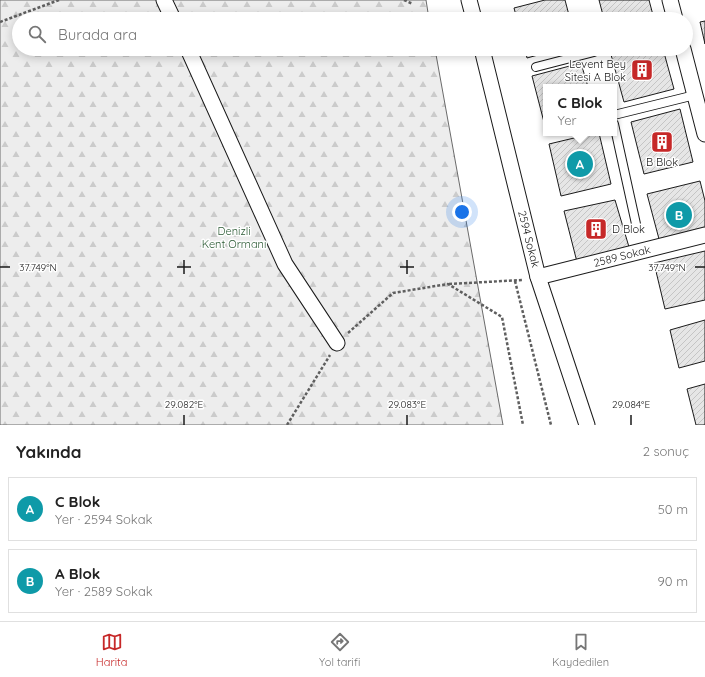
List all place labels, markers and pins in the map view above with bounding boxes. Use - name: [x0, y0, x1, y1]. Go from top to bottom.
- place label: Levent Bey Sitesi A Blok: [565, 57, 626, 84]
- building icon: Levent Bey Sitesi A Blok: [629, 57, 655, 83]
- building icon: B Blok: [649, 129, 675, 155]
- pin: A: [567, 149, 593, 179]
- place label: B Blok: [646, 155, 678, 169]
- pin: B: [666, 200, 692, 230]
- building icon: D Blok: [583, 216, 609, 242]
- place label: D Blok: [612, 222, 645, 236]

